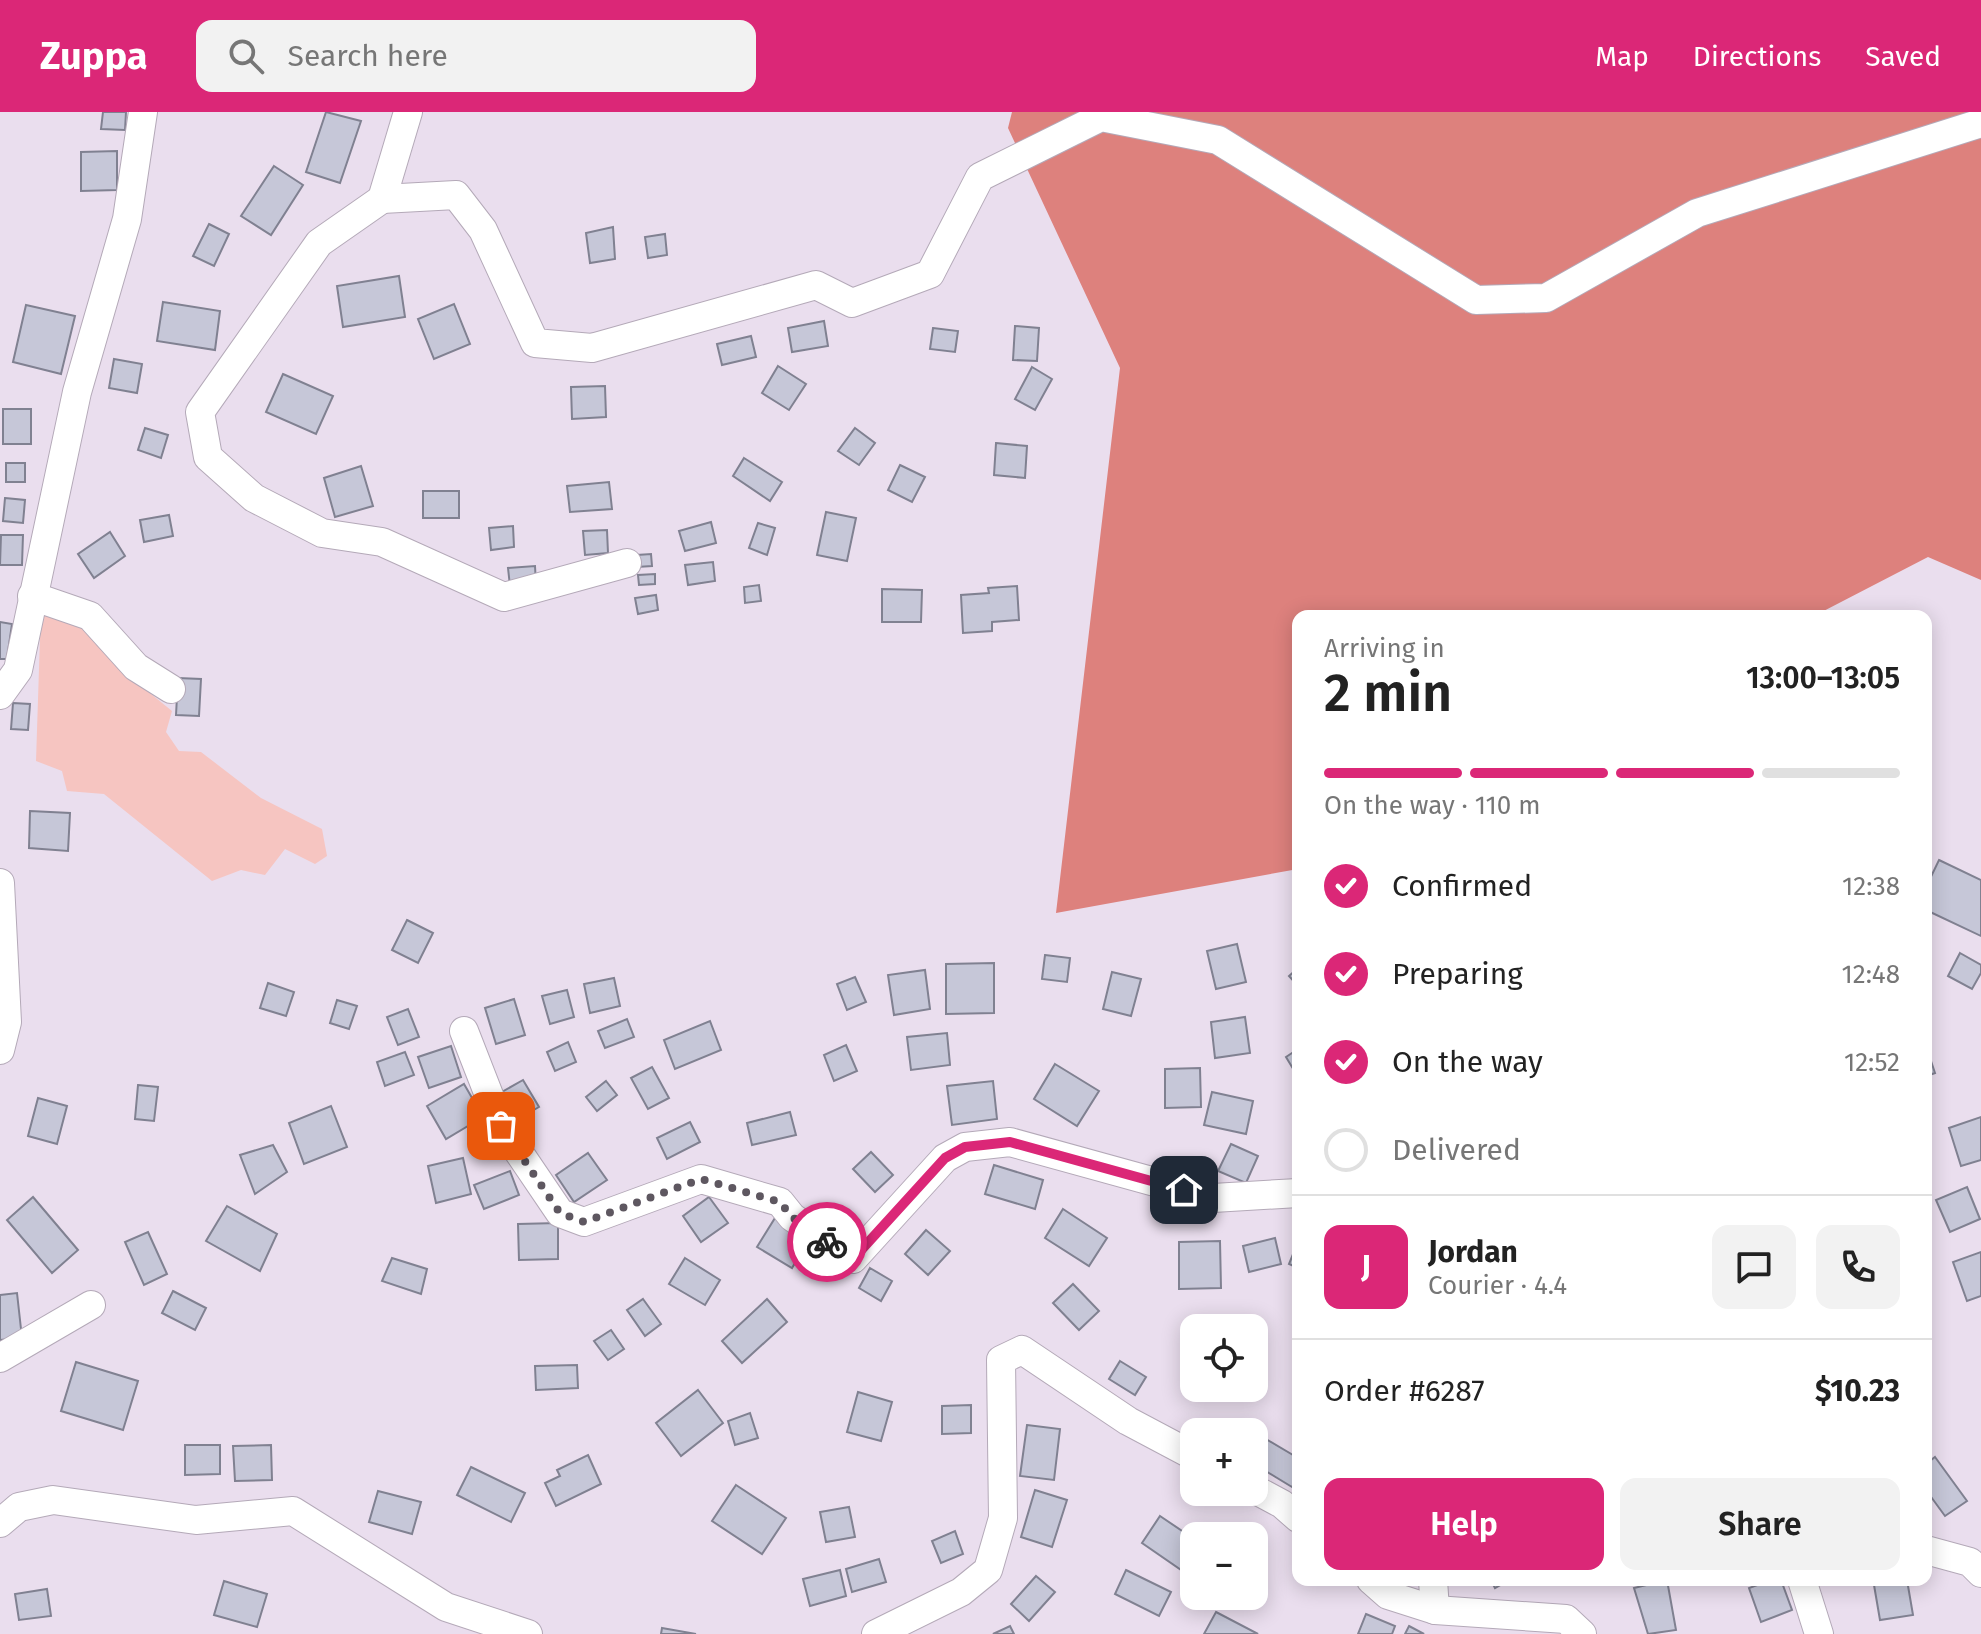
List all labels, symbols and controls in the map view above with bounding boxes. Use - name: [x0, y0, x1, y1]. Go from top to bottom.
- search box: [196, 20, 756, 92]
- text: Zuppa: [40, 33, 148, 79]
- icon: search: [224, 34, 268, 78]
- text: Search here: [288, 38, 448, 74]
- text: Map: [1595, 40, 1649, 73]
- text: Directions: [1693, 40, 1821, 73]
- text: Saved: [1865, 40, 1941, 73]
- text: Arriving in: [1324, 633, 1445, 664]
- text: 13:00–13:05: [1746, 660, 1900, 696]
- text: 2 min: [1324, 662, 1452, 725]
- text: On the way · 110 m: [1324, 790, 1541, 821]
- icon: check: [1324, 864, 1368, 908]
- text: Confirmed: [1392, 868, 1532, 904]
- text: 12:38: [1842, 871, 1900, 902]
- icon: check: [1324, 952, 1368, 996]
- text: Preparing: [1392, 956, 1523, 992]
- text: 12:48: [1842, 959, 1900, 990]
- icon: check: [1324, 1040, 1368, 1084]
- text: On the way: [1392, 1044, 1543, 1080]
- text: 12:52: [1844, 1047, 1900, 1078]
- pin: [467, 1092, 535, 1160]
- icon: bag: [479, 1104, 523, 1148]
- text: Delivered: [1392, 1132, 1521, 1168]
- pin: [1150, 1156, 1218, 1224]
- icon: home: [1162, 1168, 1206, 1212]
- courier: [787, 1202, 867, 1282]
- icon: bike: [805, 1220, 849, 1264]
- button: chat: [1712, 1225, 1796, 1309]
- button: phone: [1816, 1225, 1900, 1309]
- text: Jordan: [1428, 1234, 1518, 1270]
- text: J: [1361, 1249, 1371, 1285]
- text: Courier · 4.4: [1428, 1270, 1567, 1301]
- map controls: [1180, 1314, 1268, 1610]
- button: locate: [1180, 1314, 1268, 1402]
- text: Order #6287: [1324, 1373, 1485, 1409]
- text: $10.23: [1815, 1373, 1900, 1409]
- button: +: [1180, 1418, 1268, 1506]
- button: Help: [1324, 1478, 1604, 1570]
- button: Share: [1620, 1478, 1900, 1570]
- button: −: [1180, 1522, 1268, 1610]

